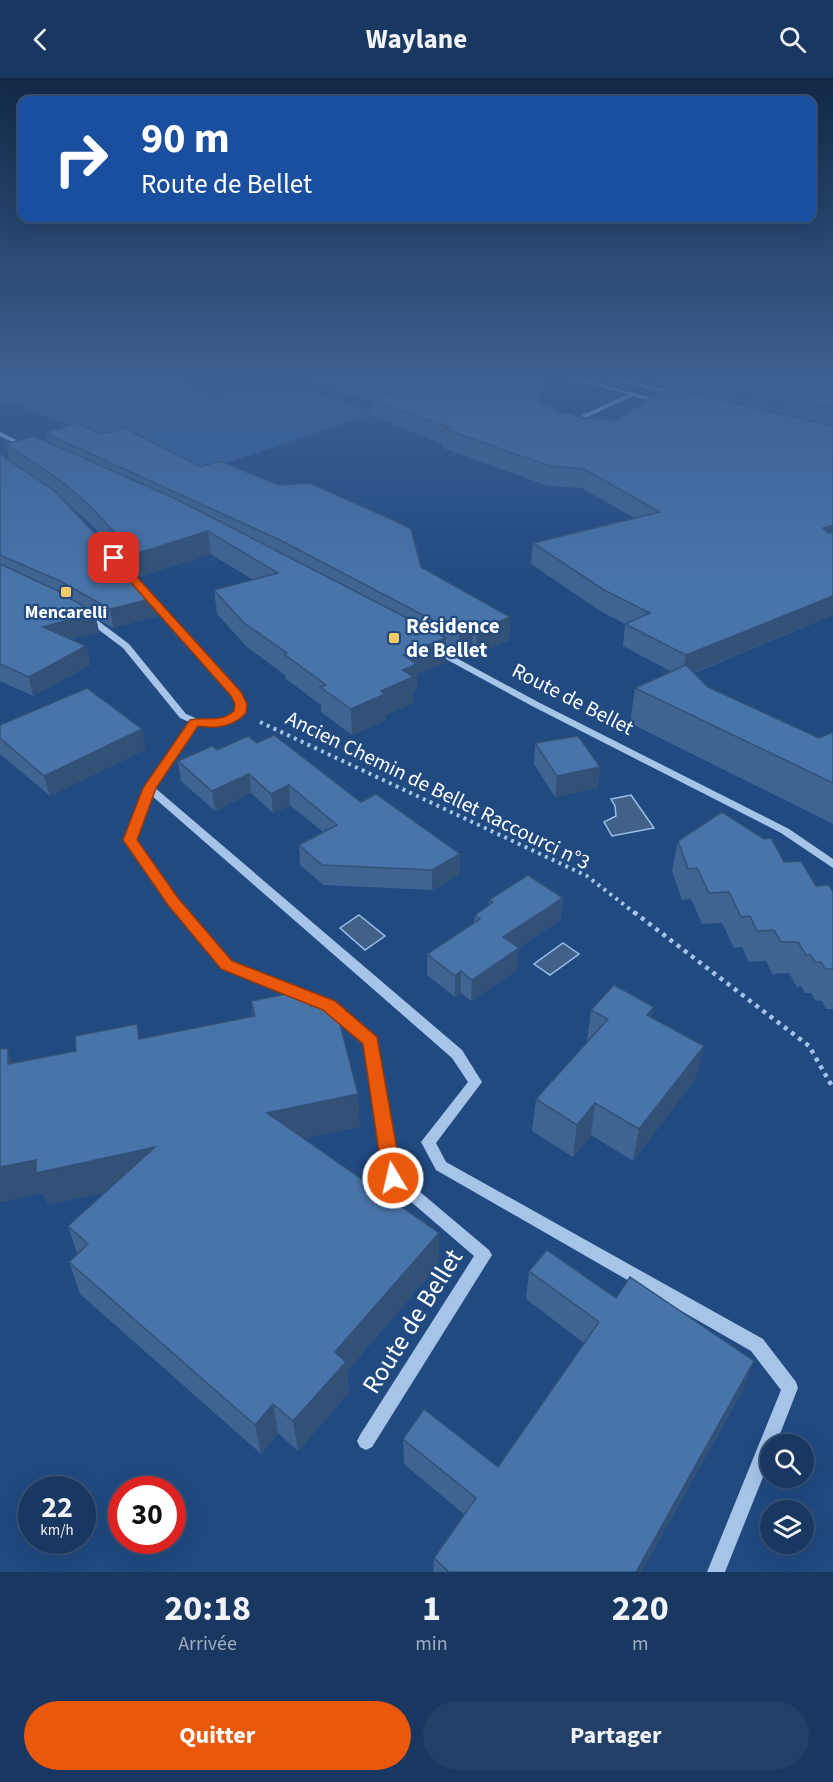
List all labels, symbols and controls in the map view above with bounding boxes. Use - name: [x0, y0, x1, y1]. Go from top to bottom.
- text: Waylane: [366, 20, 467, 59]
- icon: back: [24, 23, 57, 56]
- icon: search: [776, 23, 809, 56]
- text: 90 m: [141, 109, 230, 169]
- icon: right: [42, 120, 120, 198]
- text: Route de Bellet: [141, 165, 312, 204]
- pin: [88, 532, 139, 583]
- icon: arrive: [97, 541, 130, 574]
- marker: Mencarelli: [59, 585, 73, 599]
- place label: Mencarelli: [25, 600, 107, 625]
- place label: Résidence de Bellet: [406, 611, 500, 665]
- marker: Résidence de Bellet: [387, 631, 401, 645]
- street label: Route de Bellet: [507, 655, 639, 743]
- street label: Ancien Chemin de Bellet Raccourci n°3: [281, 703, 595, 877]
- position arrow: [361, 1146, 425, 1210]
- street label: Route de Bellet: [353, 1241, 472, 1401]
- map controls: [760, 1434, 814, 1554]
- button: search: [760, 1434, 814, 1488]
- speed limit sign: 30: [108, 1476, 186, 1554]
- text: 22: [41, 1486, 73, 1529]
- button: layers: [760, 1500, 814, 1554]
- text: km/h: [40, 1520, 74, 1541]
- text: 20:18: [164, 1583, 251, 1634]
- text: 1: [422, 1583, 441, 1634]
- text: 220: [612, 1583, 669, 1634]
- text: Arrivée: [178, 1630, 237, 1658]
- text: min: [415, 1630, 448, 1658]
- text: m: [632, 1630, 649, 1658]
- button: Quitter: [24, 1701, 411, 1770]
- button: Partager: [423, 1701, 809, 1770]

